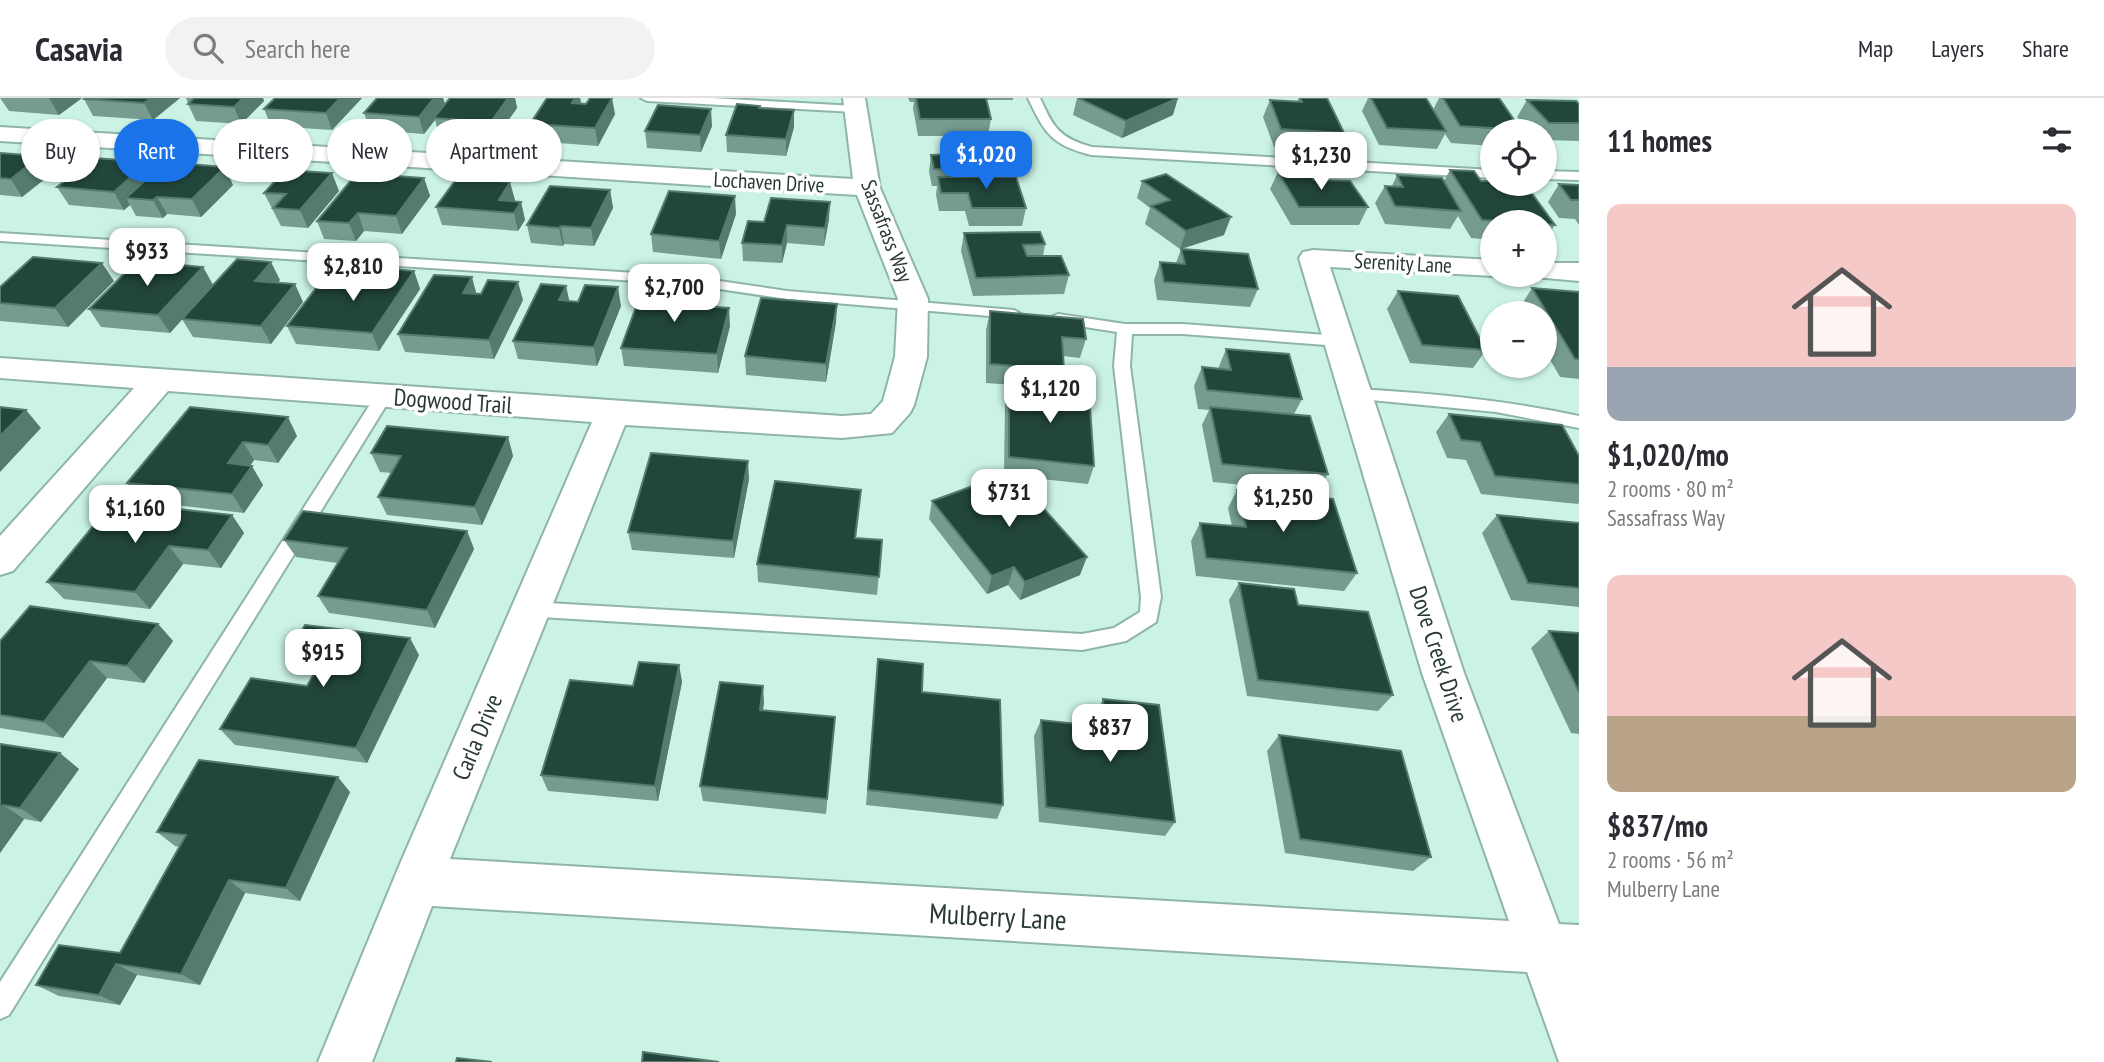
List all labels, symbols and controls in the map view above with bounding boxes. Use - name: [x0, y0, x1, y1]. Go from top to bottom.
- search box: [165, 17, 655, 80]
- text: Casavia: [35, 27, 123, 70]
- icon: search: [189, 29, 227, 67]
- text: Search here: [245, 32, 351, 65]
- text: Map: [1858, 33, 1893, 64]
- text: Layers: [1931, 33, 1984, 64]
- text: Share: [2022, 33, 2069, 64]
- chip: Buy: [21, 119, 100, 182]
- chip: Rent: [114, 119, 199, 182]
- chip: Filters: [213, 119, 313, 182]
- chip: New: [327, 119, 412, 182]
- chip: Apartment: [426, 119, 562, 182]
- map controls: [1480, 119, 1557, 378]
- button: locate: [1480, 119, 1557, 196]
- text: 11 homes: [1607, 121, 1712, 160]
- icon: filters: [2038, 121, 2076, 159]
- pin: $1,020: [929, 132, 1043, 191]
- pin: $1,230: [1264, 132, 1378, 192]
- text: $1,020: [956, 139, 1016, 168]
- text: $1,230: [1291, 140, 1351, 169]
- street label: Lochaven Drive: [713, 166, 825, 198]
- street label: Sassafrass Way: [855, 176, 919, 286]
- button: +: [1480, 210, 1557, 287]
- pin: $933: [106, 228, 188, 288]
- text: $933: [125, 236, 169, 265]
- pin: $2,810: [296, 244, 410, 303]
- street label: Serenity Lane: [1353, 247, 1453, 279]
- icon: home: [1779, 249, 1905, 375]
- text: $2,810: [323, 251, 383, 280]
- pin: $2,700: [617, 264, 731, 324]
- text: $2,700: [644, 272, 704, 301]
- button: −: [1480, 301, 1557, 378]
- pin: $1,120: [993, 366, 1107, 425]
- text: $1,120: [1020, 373, 1080, 402]
- street label: Dogwood Trail: [393, 381, 514, 421]
- text: $1,020/mo: [1607, 435, 1729, 474]
- pin: $731: [968, 470, 1050, 529]
- pin: $1,250: [1226, 474, 1340, 534]
- text: 2 rooms · 80 m²: [1607, 474, 1734, 503]
- text: $731: [987, 477, 1031, 506]
- text: $1,250: [1253, 482, 1313, 511]
- pin: $1,160: [78, 486, 192, 545]
- text: $1,160: [105, 493, 165, 522]
- text: Sassafrass Way: [1607, 503, 1725, 532]
- street label: Dove Creek Drive: [1402, 582, 1476, 726]
- icon: home: [1779, 620, 1905, 746]
- pin: $915: [282, 630, 364, 689]
- text: $915: [301, 637, 345, 666]
- street label: Carla Drive: [445, 689, 509, 785]
- pin: $837: [1069, 704, 1151, 764]
- text: $837: [1088, 712, 1132, 741]
- text: $837/mo: [1607, 806, 1708, 845]
- text: 2 rooms · 56 m²: [1607, 845, 1734, 874]
- text: Mulberry Lane: [1607, 874, 1720, 903]
- street label: Mulberry Lane: [928, 894, 1068, 938]

